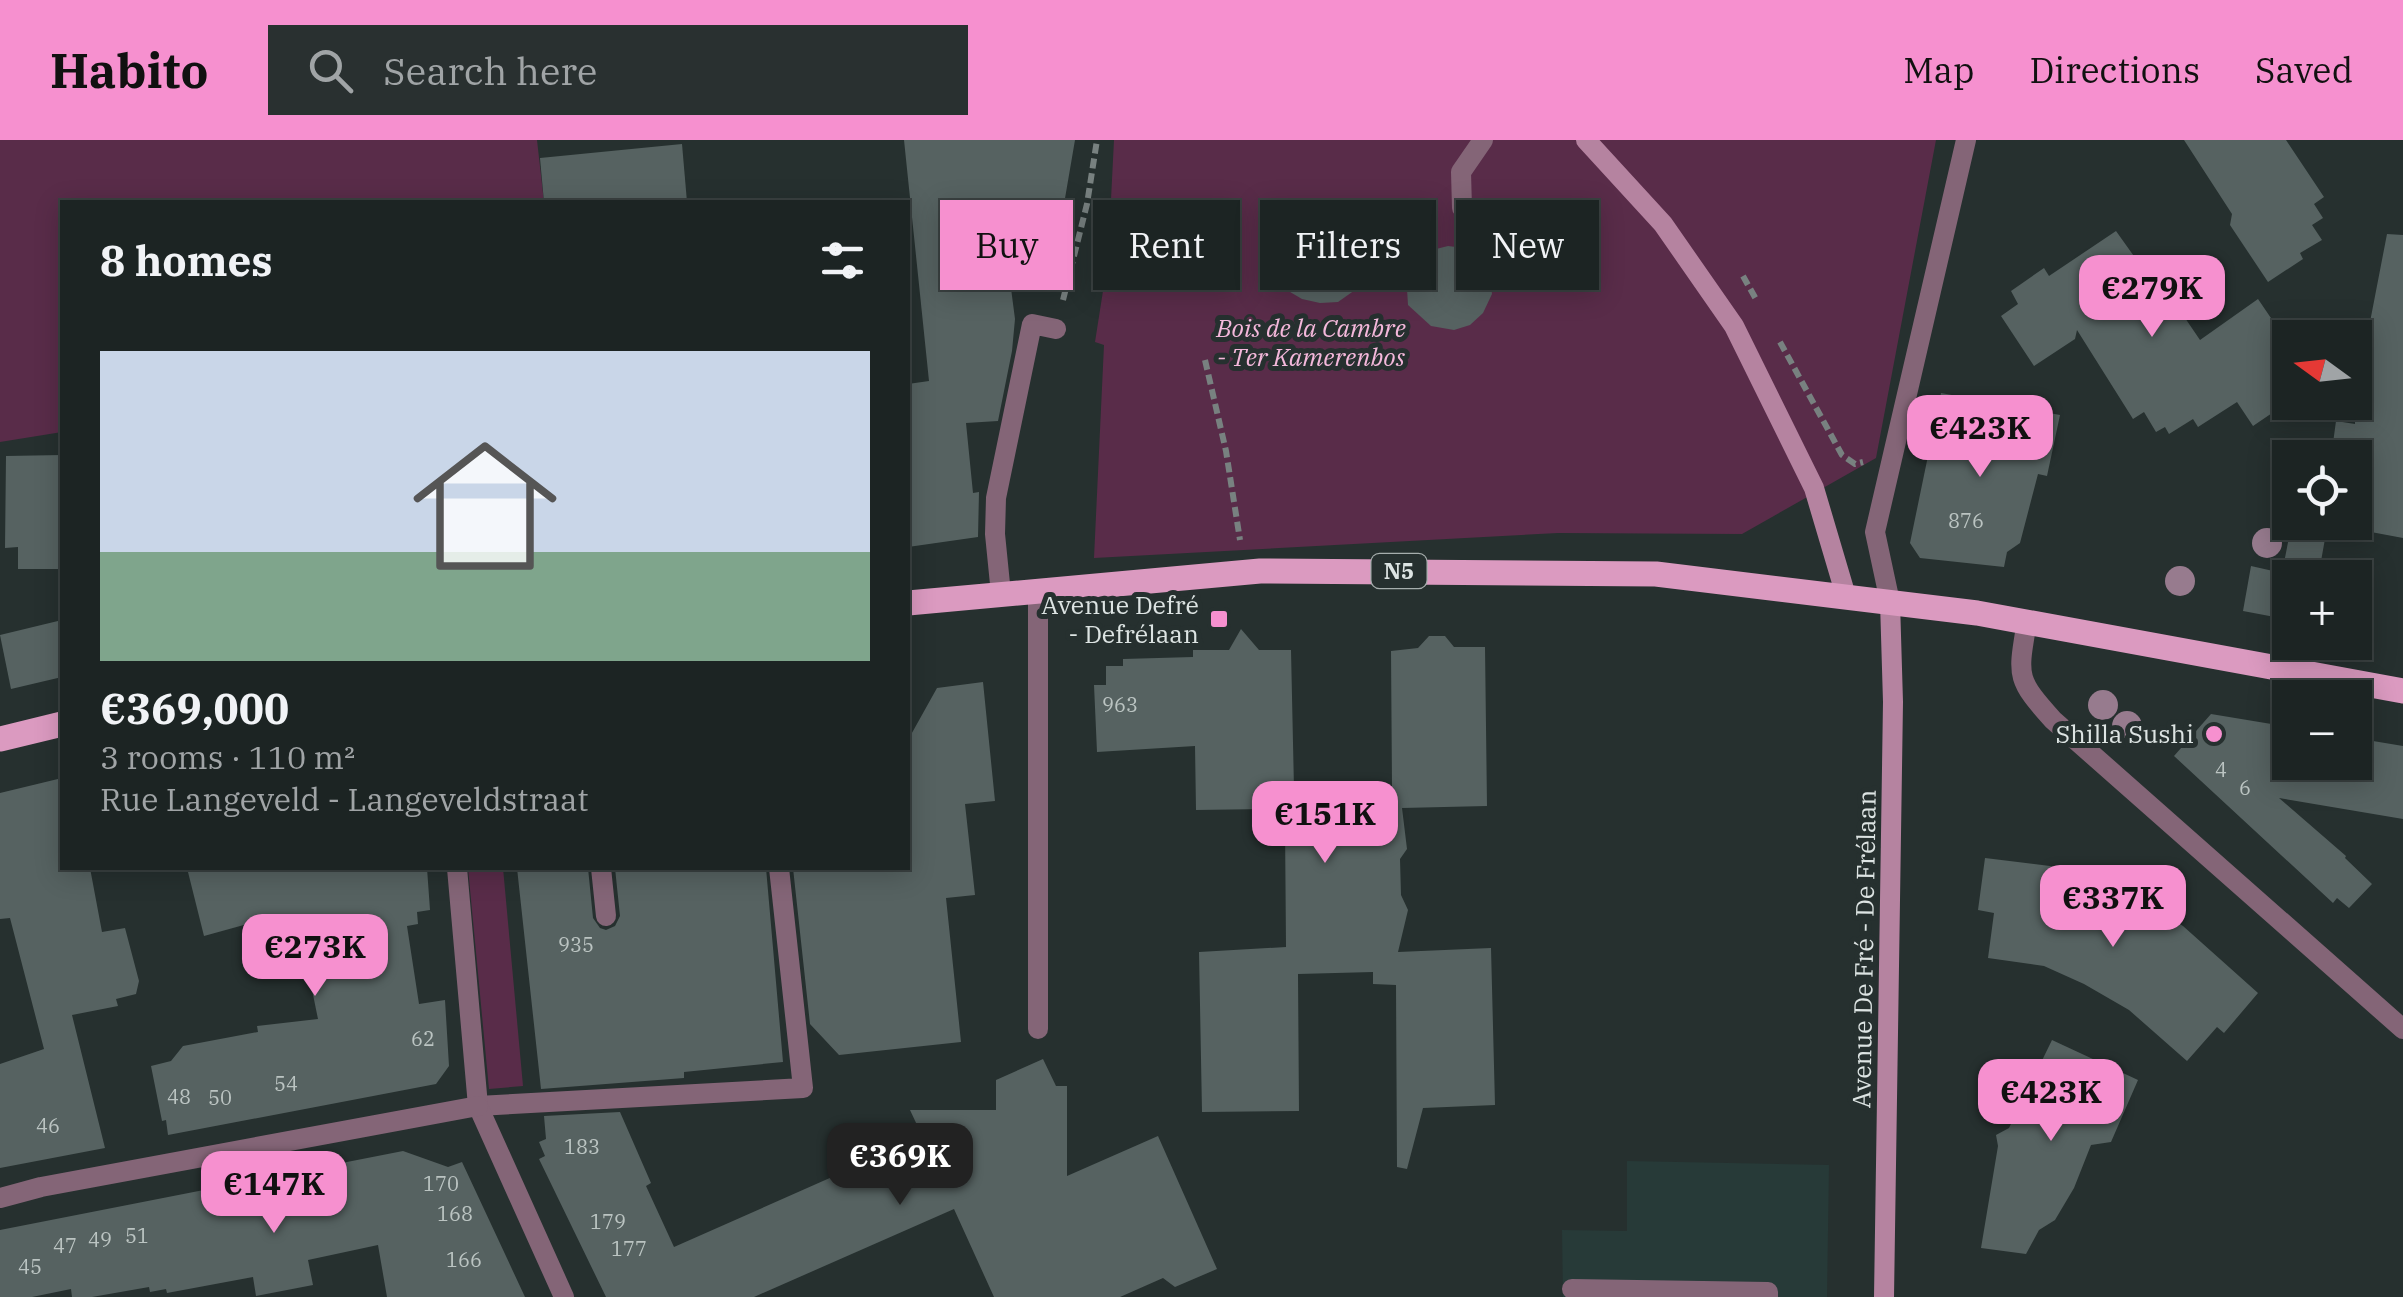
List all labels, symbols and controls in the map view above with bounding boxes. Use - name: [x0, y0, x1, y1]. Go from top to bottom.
- search box: [268, 25, 968, 115]
- text: Habito: [50, 39, 208, 101]
- icon: search: [303, 43, 358, 98]
- text: Search here: [383, 46, 597, 95]
- text: Map: [1903, 47, 1974, 93]
- text: Directions: [2029, 47, 2200, 93]
- text: Saved: [2255, 47, 2353, 93]
- chip: Buy: [940, 200, 1073, 290]
- chip: Rent: [1093, 200, 1240, 290]
- chip: Filters: [1260, 200, 1436, 290]
- chip: New: [1456, 200, 1599, 290]
- text: 8 homes: [100, 233, 273, 288]
- icon: filters: [815, 233, 870, 288]
- pin: €279K: [2082, 255, 2222, 340]
- text: €279K: [2101, 266, 2203, 308]
- park label: Bois de la Cambre - Ter Kamerenbos: [1215, 311, 1406, 373]
- north arrow: [2272, 320, 2372, 420]
- map controls: [2272, 320, 2372, 780]
- pin: €423K: [1910, 395, 2050, 480]
- text: €423K: [1929, 406, 2031, 448]
- icon: home: [395, 416, 575, 596]
- button: locate: [2272, 440, 2372, 540]
- house number: 876: [1948, 507, 1984, 534]
- road number: N5: [1372, 554, 1426, 588]
- button: +: [2272, 560, 2372, 660]
- place label: Avenue Defré - Defrélaan: [1041, 588, 1199, 650]
- marker: Avenue Defré - Defrélaan: [1208, 608, 1230, 630]
- button: −: [2272, 680, 2372, 780]
- text: €369,000: [100, 681, 289, 736]
- house number: 963: [1102, 691, 1138, 718]
- place label: Shilla Sushi: [2056, 717, 2194, 750]
- marker: Shilla Sushi: [2203, 723, 2225, 745]
- text: 3 rooms · 110 m²: [100, 736, 355, 778]
- house number: 4: [2215, 756, 2227, 783]
- house number: 6: [2239, 774, 2251, 801]
- text: Rue Langeveld - Langeveldstraat: [100, 778, 588, 820]
- pin: €151K: [1255, 781, 1395, 866]
- street label: Avenue De Fré - De Frélaan: [1844, 789, 1883, 1109]
- text: €151K: [1274, 792, 1376, 834]
- pin: €337K: [2043, 865, 2183, 950]
- text: €337K: [2062, 876, 2164, 918]
- pin: €273K: [245, 914, 385, 999]
- text: €273K: [264, 925, 366, 967]
- house number: 935: [558, 931, 594, 958]
- house number: 62: [411, 1025, 435, 1052]
- pin: €423K: [1981, 1059, 2121, 1144]
- house number: 54: [274, 1070, 298, 1097]
- text: €423K: [2000, 1070, 2102, 1112]
- house number: 48: [167, 1083, 191, 1110]
- house number: 50: [208, 1084, 232, 1111]
- house number: 46: [36, 1112, 60, 1139]
- pin: €369K: [830, 1123, 970, 1208]
- house number: 183: [564, 1133, 600, 1160]
- text: €369K: [849, 1134, 951, 1176]
- pin: €147K: [204, 1151, 344, 1236]
- text: €147K: [223, 1162, 325, 1204]
- house number: 170: [423, 1170, 459, 1197]
- house number: 168: [437, 1200, 473, 1227]
- house number: 179: [590, 1208, 626, 1235]
- house number: 51: [125, 1222, 149, 1249]
- house number: 49: [88, 1226, 112, 1253]
- house number: 47: [53, 1232, 77, 1259]
- house number: 177: [611, 1235, 647, 1262]
- house number: 166: [446, 1246, 482, 1273]
- house number: 45: [18, 1253, 42, 1280]

